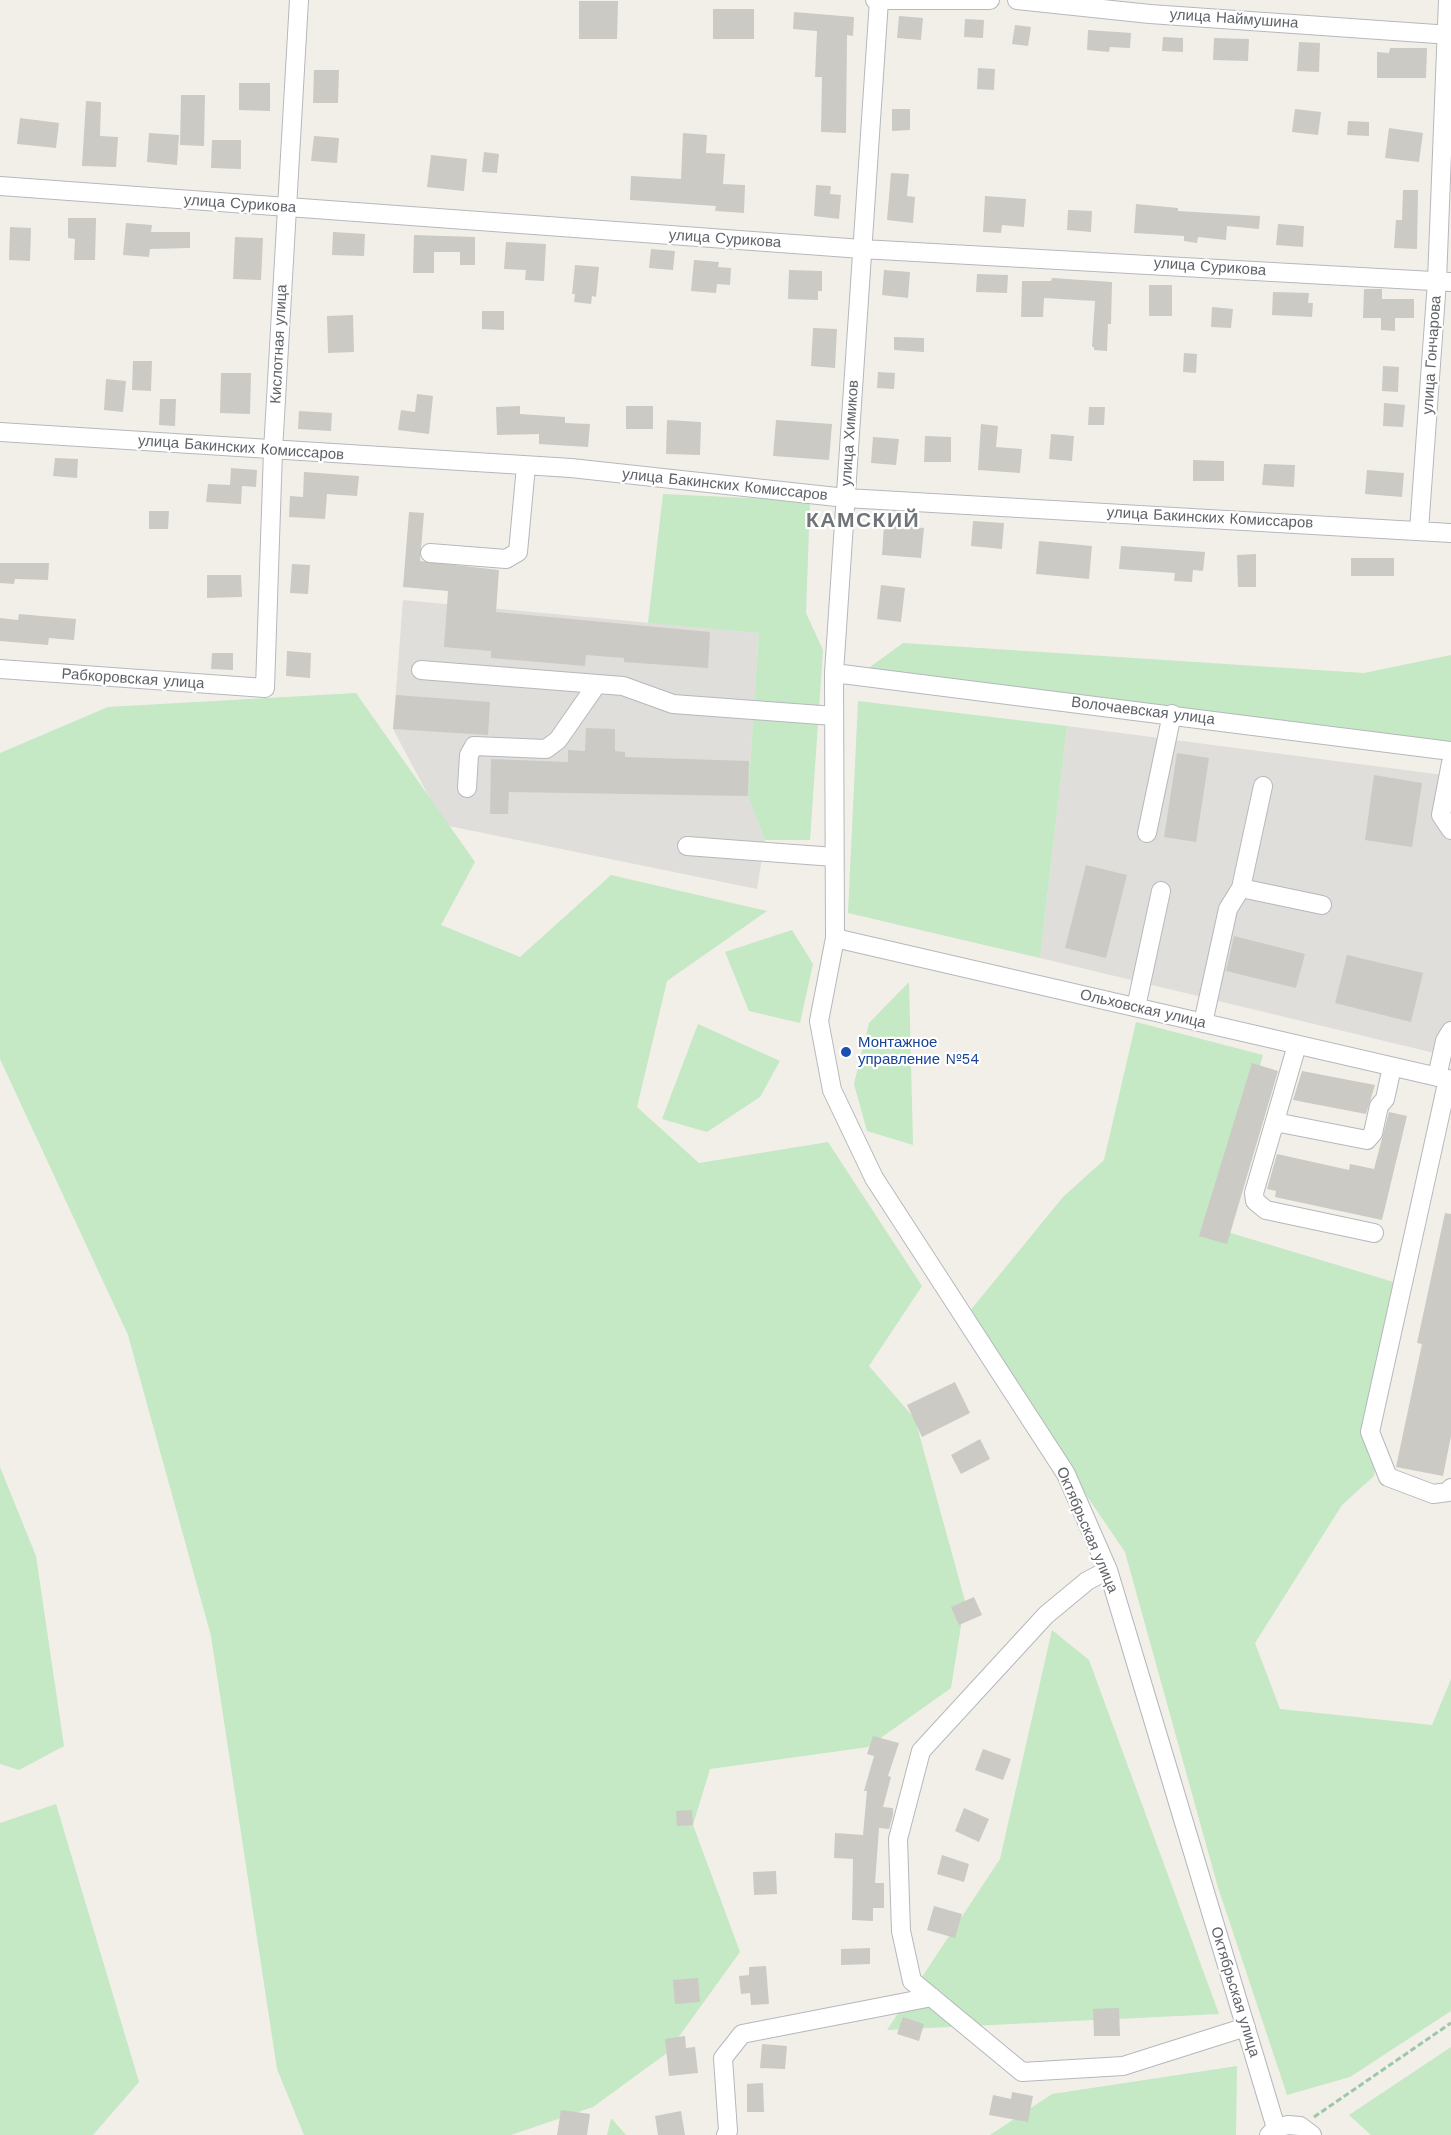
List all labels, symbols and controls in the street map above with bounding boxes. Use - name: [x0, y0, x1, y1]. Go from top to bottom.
- street label: улица Наймушина: [1169, 6, 1299, 32]
- street label: улица Сурикова: [183, 191, 297, 217]
- street label: улица Сурикова: [668, 226, 782, 252]
- street label: улица Сурикова: [1153, 254, 1267, 280]
- street label: Кислотная улица: [267, 284, 291, 404]
- street label: улица Гончарова: [1419, 295, 1445, 415]
- street label: улица Химиков: [837, 379, 863, 487]
- street label: улица Бакинских Комиссаров: [137, 432, 345, 464]
- street label: улица Бакинских Комиссаров: [621, 465, 829, 505]
- street label: улица Бакинских Комиссаров: [1106, 504, 1314, 532]
- district label: КАМСКИЙ: [806, 508, 920, 534]
- street label: Рабкоровская улица: [61, 665, 205, 693]
- street label: Волочаевская улица: [1070, 693, 1216, 729]
- street label: Ольховская улица: [1078, 986, 1208, 1032]
- place label: Монтажное управление №54: [858, 1034, 979, 1069]
- marker: Монтажное управление №54: [839, 1045, 853, 1059]
- street label: Октябрьская улица: [1052, 1464, 1122, 1596]
- street label: Октябрьская улица: [1207, 1925, 1263, 2059]

